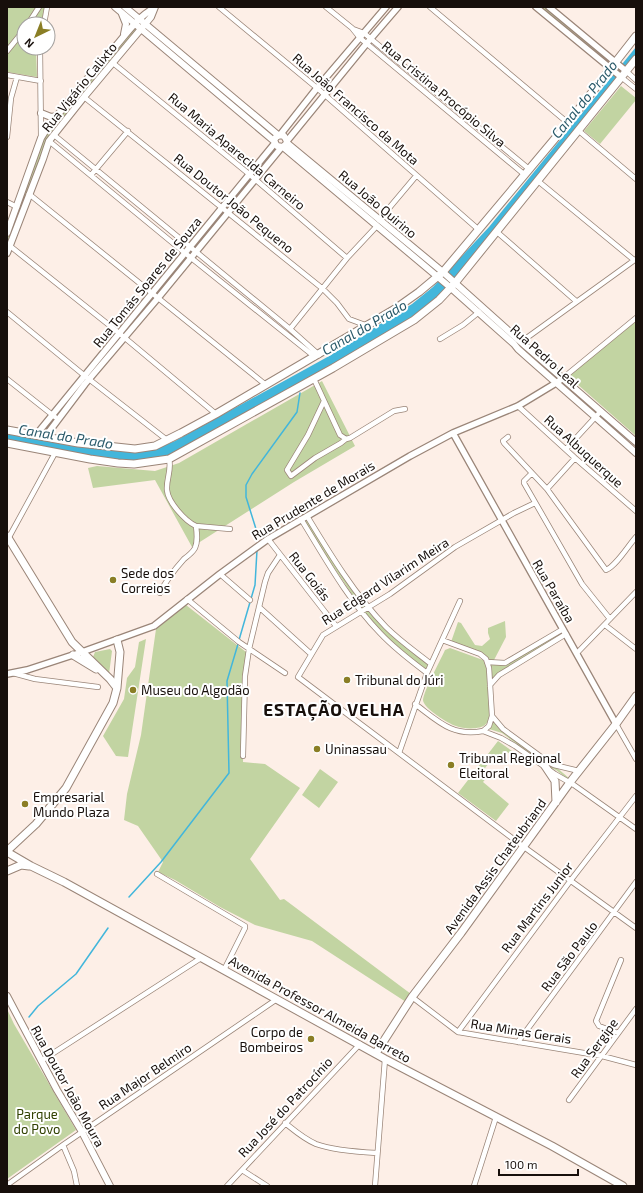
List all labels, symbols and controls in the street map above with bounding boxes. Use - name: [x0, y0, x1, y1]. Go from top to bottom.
- north arrow: [16, 16, 56, 56]
- text: N: [21, 36, 36, 51]
- street label: Rua Cristina Procópio Silva: [379, 38, 509, 150]
- street label: Rua Vigário Calixto: [38, 39, 120, 135]
- street label: Rua João Francisco da Mota: [290, 50, 422, 168]
- water label: Canal do Prado: [547, 56, 621, 141]
- street label: Rua Maria Aparecida Carneiro: [165, 89, 309, 213]
- street label: Rua Doutor João Pequeno: [171, 150, 297, 256]
- street label: Rua João Quirino: [336, 167, 420, 241]
- street label: Rua Tomás Soares de Souza: [89, 214, 205, 350]
- water label: Canal do Prado: [318, 296, 410, 358]
- street label: Rua Pedro Leal: [507, 321, 583, 391]
- street label: Rua Albuquerque: [541, 411, 627, 491]
- water label: Canal do Prado: [18, 420, 115, 452]
- street label: Rua Prudente de Morais: [248, 457, 378, 543]
- street label: Rua Edgard Vilarim Meira: [318, 534, 452, 628]
- street label: Rua Goiás: [286, 548, 334, 604]
- street label: Rua Paraíba: [529, 557, 579, 625]
- place label: Sede dos Correios: [121, 565, 174, 596]
- marker: Sede dos Correios: [108, 575, 118, 585]
- place label: Tribunal do Júri: [355, 672, 443, 688]
- marker: Tribunal do Júri: [342, 675, 352, 685]
- place label: Museu do Algodão: [141, 682, 250, 698]
- marker: Museu do Algodão: [128, 685, 138, 695]
- district label: ESTAÇÃO VELHA: [263, 699, 405, 721]
- place label: Uninassau: [325, 741, 387, 757]
- marker: Uninassau: [312, 744, 322, 754]
- place label: Tribunal Regional Eleitoral: [459, 750, 561, 781]
- marker: Tribunal Regional Eleitoral: [446, 760, 456, 770]
- place label: Empresarial Mundo Plaza: [33, 789, 110, 820]
- street label: Avenida Assis Chateubriand: [441, 795, 549, 937]
- marker: Empresarial Mundo Plaza: [20, 799, 30, 809]
- street label: Rua Martins Junior: [498, 858, 576, 956]
- street label: Rua São Paulo: [537, 918, 601, 994]
- street label: Avenida Professor Almeida Barreto: [226, 952, 414, 1066]
- street label: Rua Minas Gerais: [470, 1015, 572, 1047]
- street label: Rua Sergipe: [567, 1015, 621, 1081]
- street label: Rua Doutor João Moura: [28, 1022, 108, 1150]
- place label: Corpo de Bombeiros: [240, 1024, 303, 1055]
- marker: Corpo de Bombeiros: [306, 1034, 316, 1044]
- street label: Rua Major Belmiro: [96, 1039, 194, 1113]
- street label: Rua José do Patrocínio: [234, 1054, 336, 1160]
- park label: Parque do Povo: [14, 1106, 60, 1137]
- scale bar: [499, 1151, 578, 1177]
- text: 100 m: [505, 1157, 537, 1171]

